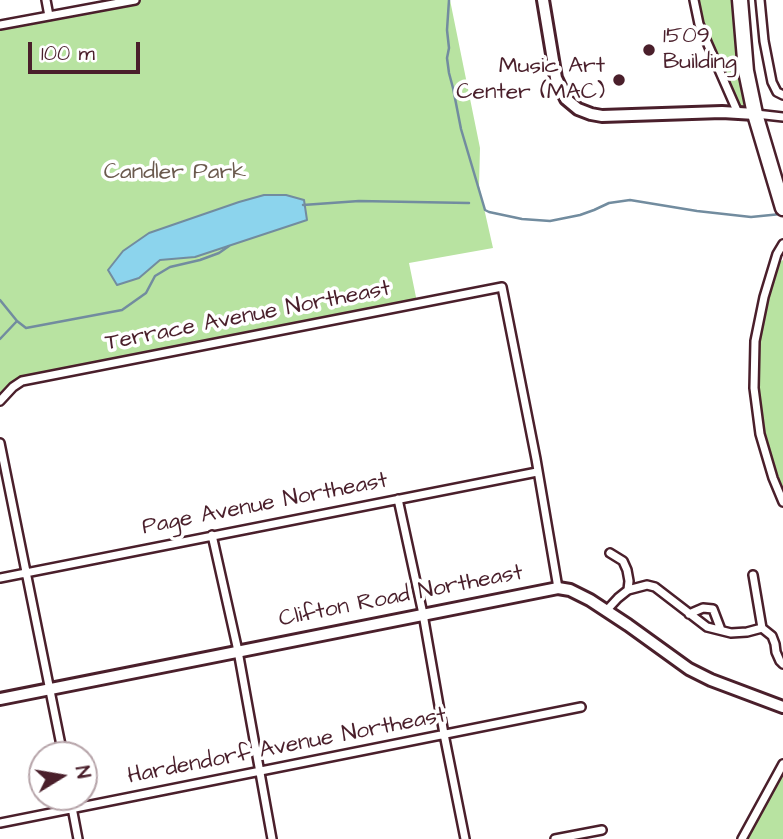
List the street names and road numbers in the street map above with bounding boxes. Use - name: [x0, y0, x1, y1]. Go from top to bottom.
- street label: Terrace Avenue Northeast: [103, 276, 393, 358]
- street label: Page Avenue Northeast: [140, 468, 390, 542]
- street label: Clifton Road Northeast: [277, 560, 525, 634]
- street label: Hardendorf Avenue Northeast: [125, 703, 449, 791]

